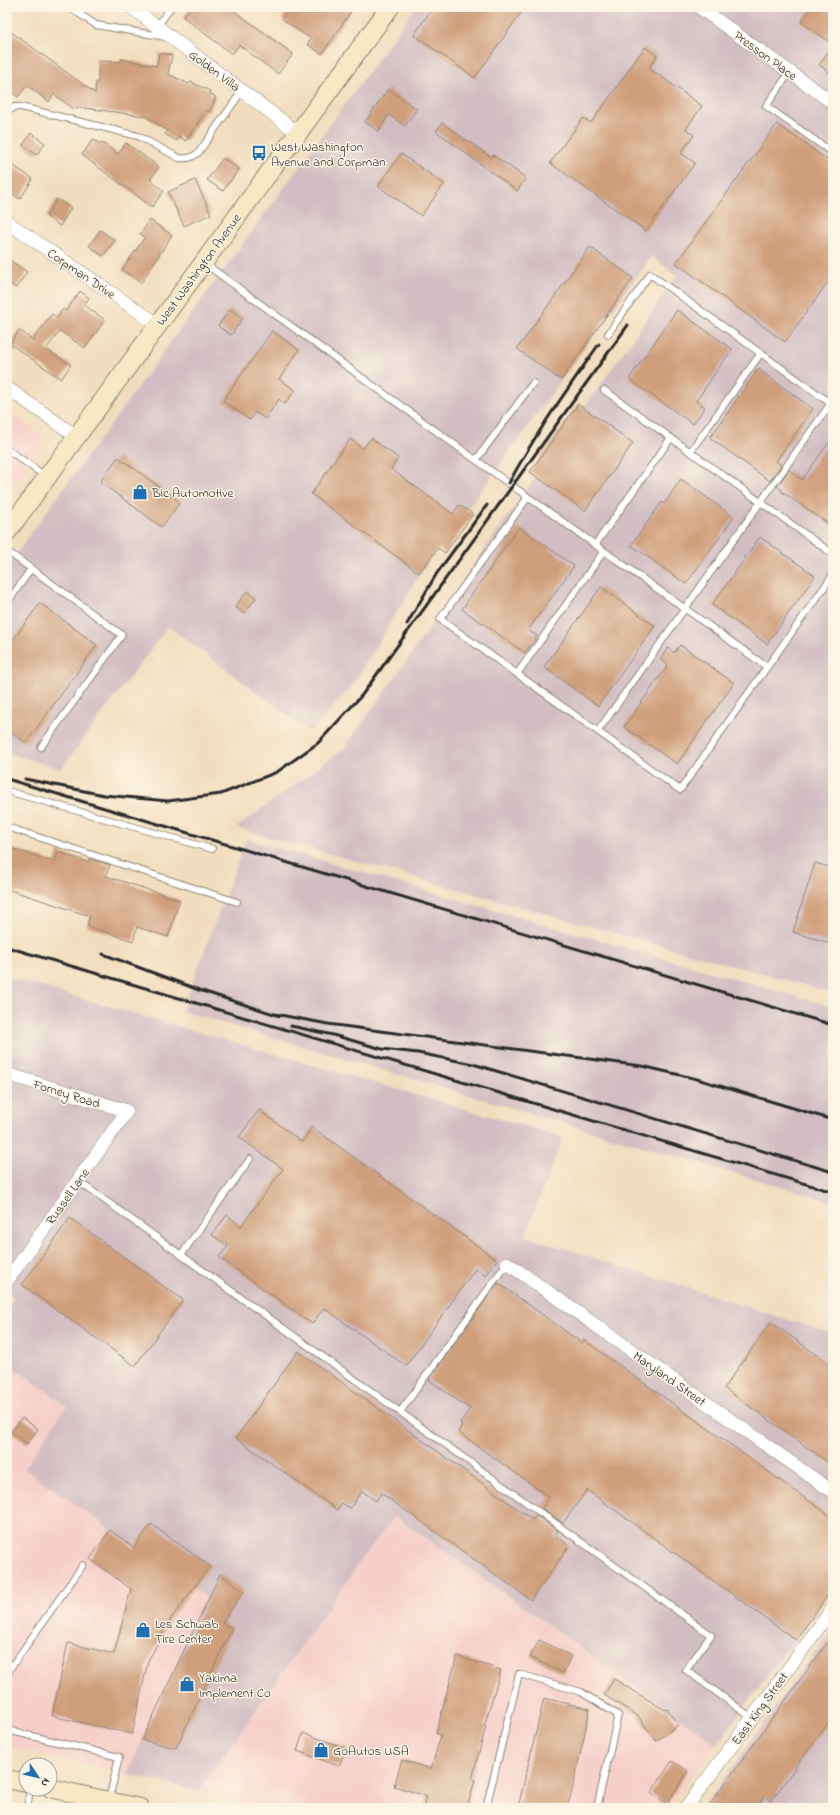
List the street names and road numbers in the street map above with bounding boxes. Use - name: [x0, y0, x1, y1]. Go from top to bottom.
- street label: Presson Place: [730, 27, 801, 86]
- street label: Golden Villa: [184, 46, 244, 97]
- street label: West Washington Avenue: [152, 210, 247, 330]
- street label: Corpman Drive: [43, 244, 119, 304]
- street label: Forney Road: [30, 1075, 103, 1115]
- street label: Russell Lane: [42, 1165, 95, 1229]
- street label: Maryland Street: [628, 1347, 710, 1413]
- street label: East King Street: [727, 1668, 794, 1750]

